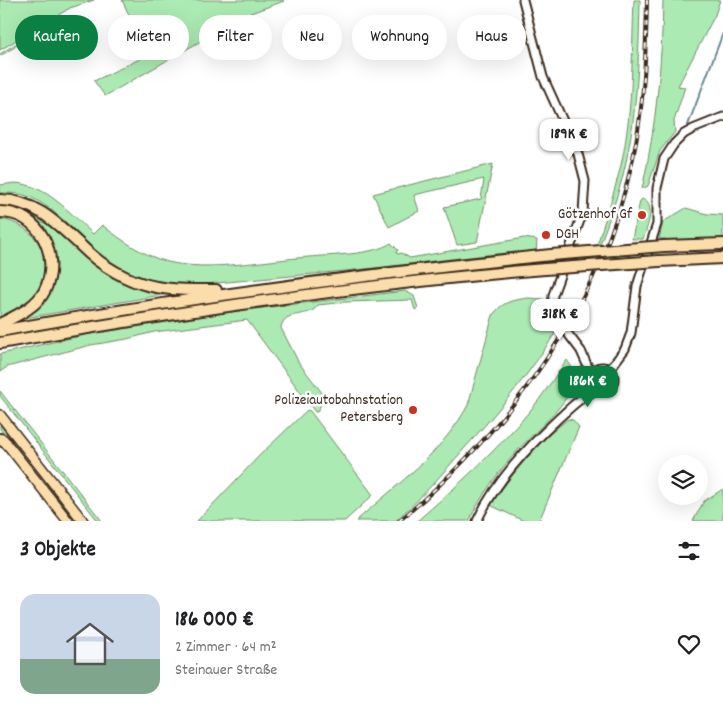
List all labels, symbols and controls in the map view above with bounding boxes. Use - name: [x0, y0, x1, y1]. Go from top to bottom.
- chip: Kaufen: [15, 15, 98, 60]
- chip: Mieten: [108, 15, 189, 60]
- chip: Filter: [199, 15, 272, 60]
- chip: Neu: [282, 15, 342, 60]
- chip: Wohnung: [352, 15, 447, 60]
- chip: Haus: [457, 15, 526, 60]
- pin: 189K €: [528, 119, 610, 161]
- text: 189K €: [550, 123, 588, 146]
- place label: Götzenhof Gf: [558, 204, 633, 226]
- marker: Götzenhof Gf: [636, 209, 648, 221]
- place label: DGH: [556, 224, 579, 246]
- marker: DGH: [540, 229, 552, 241]
- pin: 318K €: [519, 298, 601, 341]
- text: 318K €: [541, 303, 579, 326]
- pin: 186K €: [547, 366, 629, 408]
- text: 186K €: [569, 370, 607, 393]
- place label: Polizeiautobahnstation Petersberg: [274, 390, 403, 429]
- marker: Polizeiautobahnstation Petersberg: [407, 404, 419, 416]
- map controls: [658, 455, 708, 505]
- button: layers: [658, 455, 708, 505]
- text: 3 Objekte: [20, 536, 96, 566]
- icon: filters: [675, 537, 703, 565]
- text: 186 000 €: [175, 606, 254, 636]
- icon: home: [60, 614, 120, 674]
- icon: heart: [675, 630, 703, 658]
- text: 2 Zimmer · 64 m²: [175, 636, 277, 659]
- text: Steinauer Straße: [175, 659, 277, 682]

